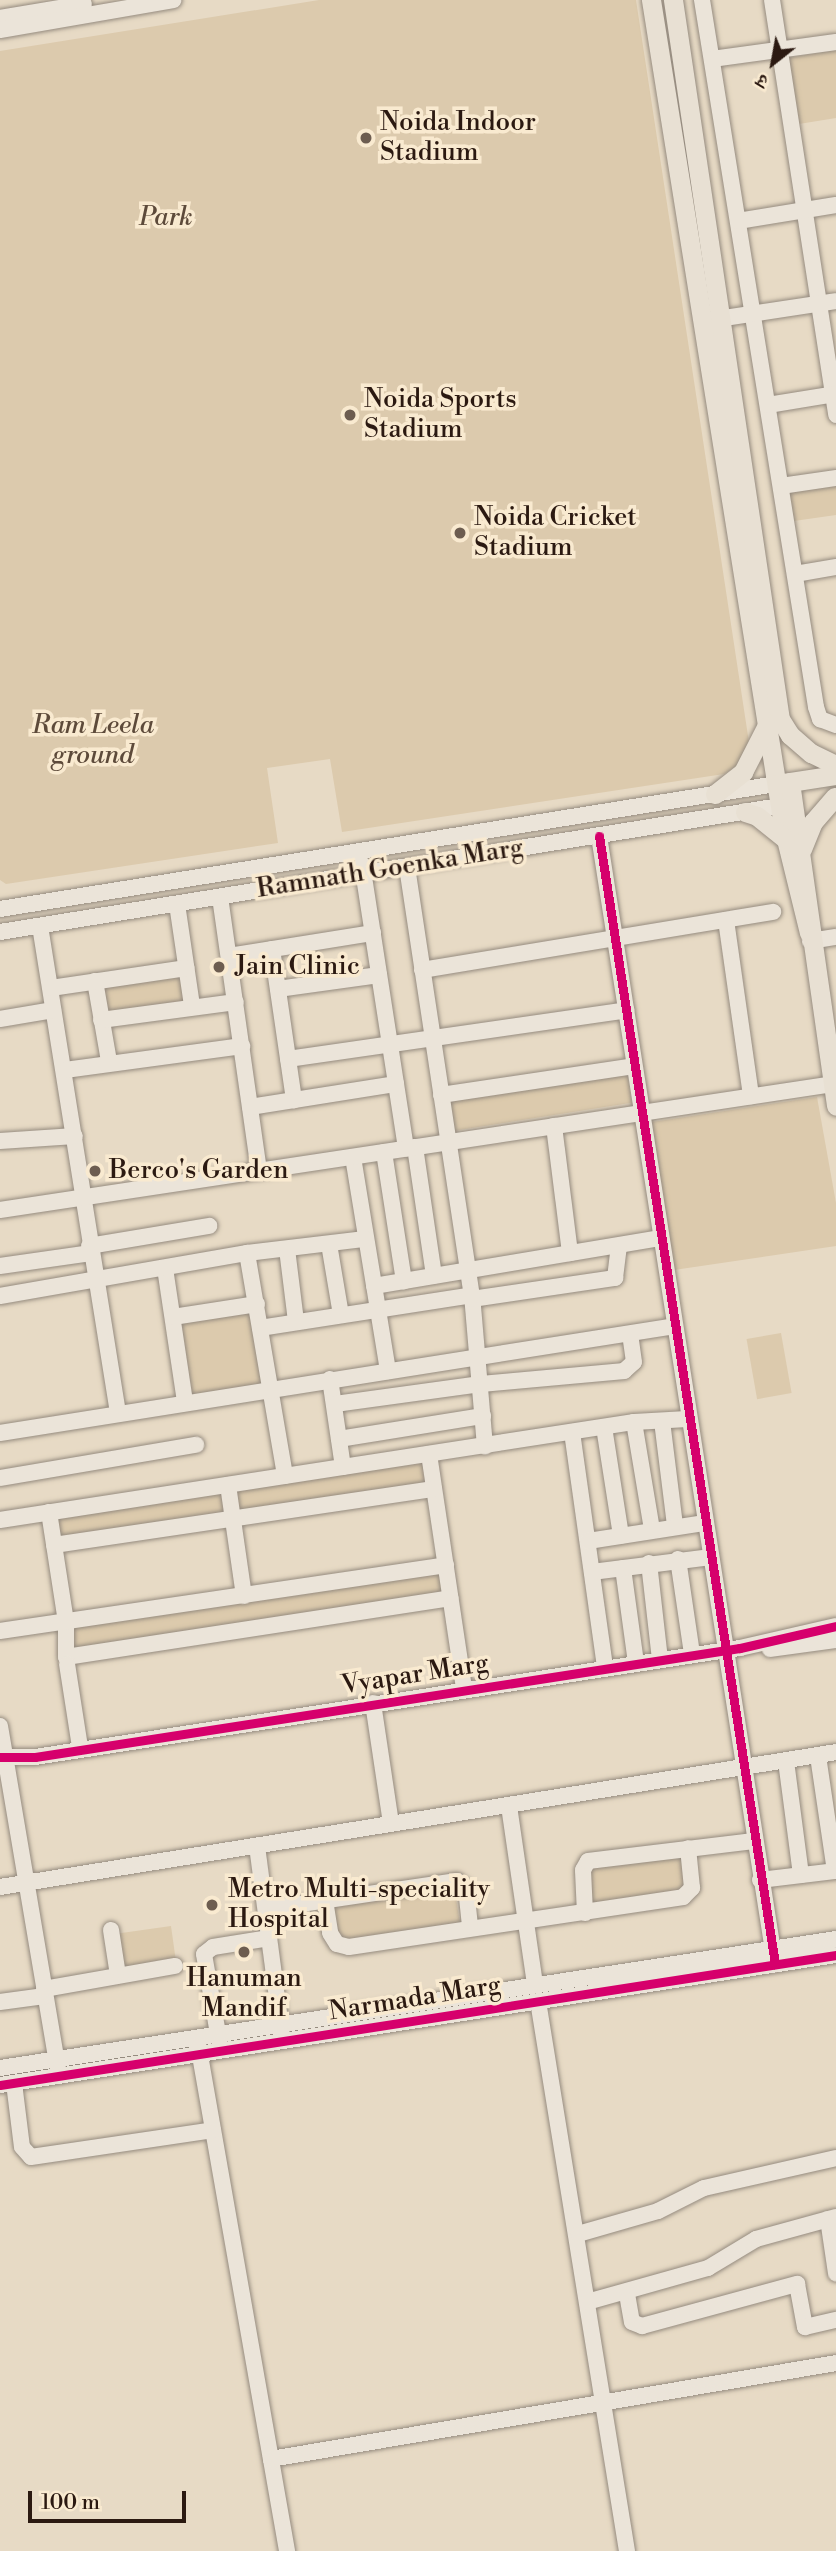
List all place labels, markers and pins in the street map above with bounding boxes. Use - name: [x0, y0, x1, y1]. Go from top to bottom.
- place label: Noida Indoor Stadium: [380, 107, 536, 168]
- marker: Noida Indoor Stadium: [358, 130, 374, 146]
- place label: Noida Sports Stadium: [364, 384, 517, 446]
- marker: Noida Sports Stadium: [342, 407, 358, 423]
- place label: Noida Cricket Stadium: [474, 502, 637, 564]
- marker: Noida Cricket Stadium: [452, 525, 468, 541]
- place label: Jain Clinic: [235, 951, 360, 983]
- marker: Jain Clinic: [209, 957, 229, 977]
- place label: Berco's Garden: [109, 1155, 288, 1187]
- marker: Berco's Garden: [87, 1163, 103, 1179]
- place label: Metro Multi-speciality Hospital: [228, 1874, 490, 1936]
- marker: Metro Multi-speciality Hospital: [202, 1895, 222, 1915]
- marker: Hanuman Mandif: [236, 1944, 252, 1960]
- place label: Hanuman Mandif: [186, 1963, 302, 2024]

